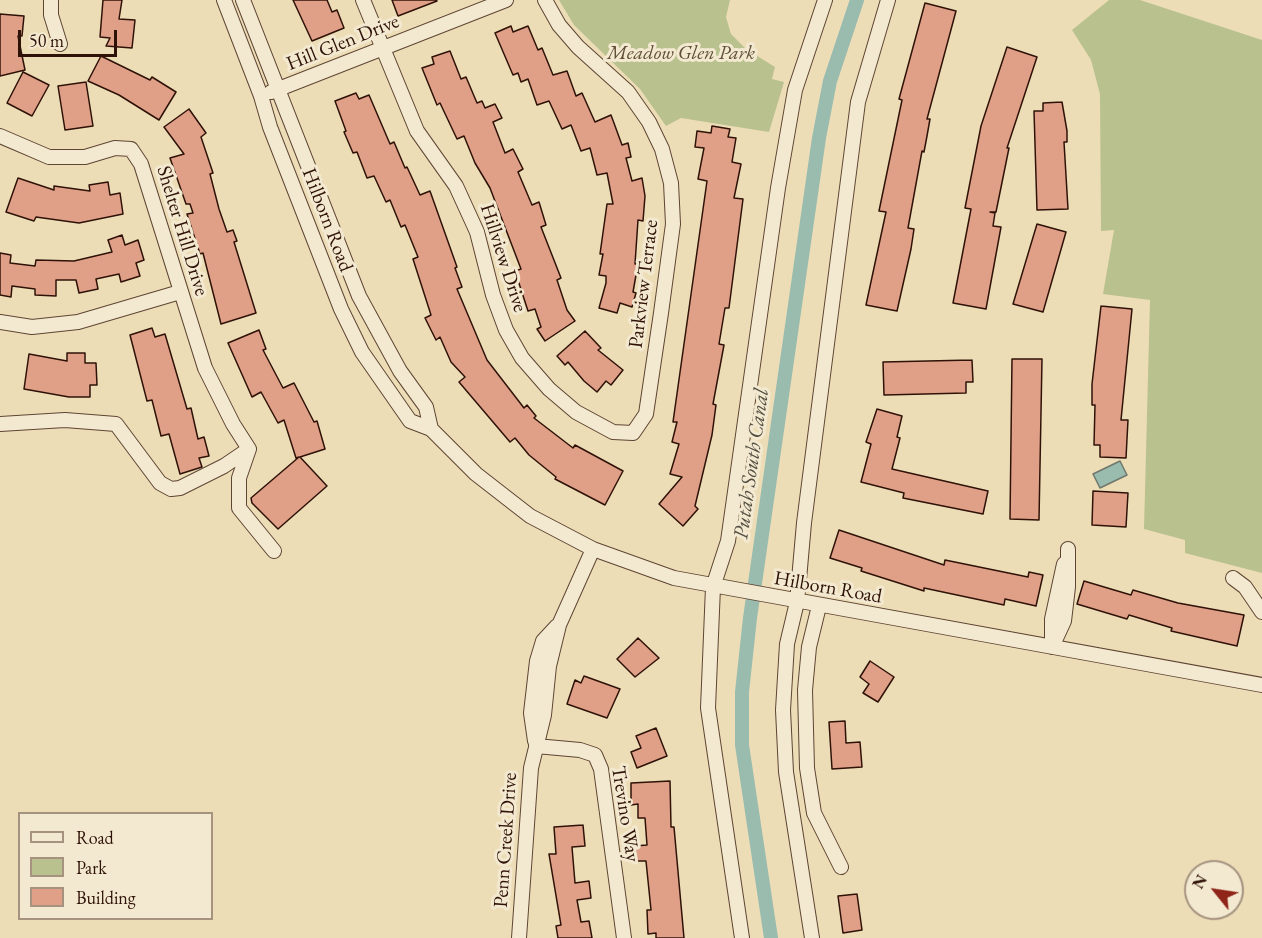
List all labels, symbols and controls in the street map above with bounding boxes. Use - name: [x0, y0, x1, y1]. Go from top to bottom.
- street label: Hill Glen Drive: [283, 10, 403, 76]
- scale bar: [21, 18, 120, 56]
- text: 50 m: [29, 29, 64, 52]
- park label: Meadow Glen Park: [607, 42, 755, 66]
- street label: Shelter Hill Drive: [151, 163, 213, 299]
- street label: Hilborn Road: [296, 165, 358, 275]
- street label: Hillview Drive: [474, 201, 532, 315]
- street label: Parkview Terrace: [624, 218, 664, 350]
- water label: Putah South Canal: [729, 387, 775, 541]
- street label: Hilborn Road: [772, 567, 884, 609]
- street label: Trevino Way: [606, 764, 644, 864]
- street label: Penn Creek Drive: [489, 772, 523, 908]
- legend: [18, 812, 213, 920]
- text: Road: [76, 826, 114, 849]
- text: Park: [76, 856, 107, 879]
- north arrow: [1184, 860, 1244, 920]
- text: N: [1187, 871, 1212, 893]
- text: Building: [76, 886, 136, 909]

